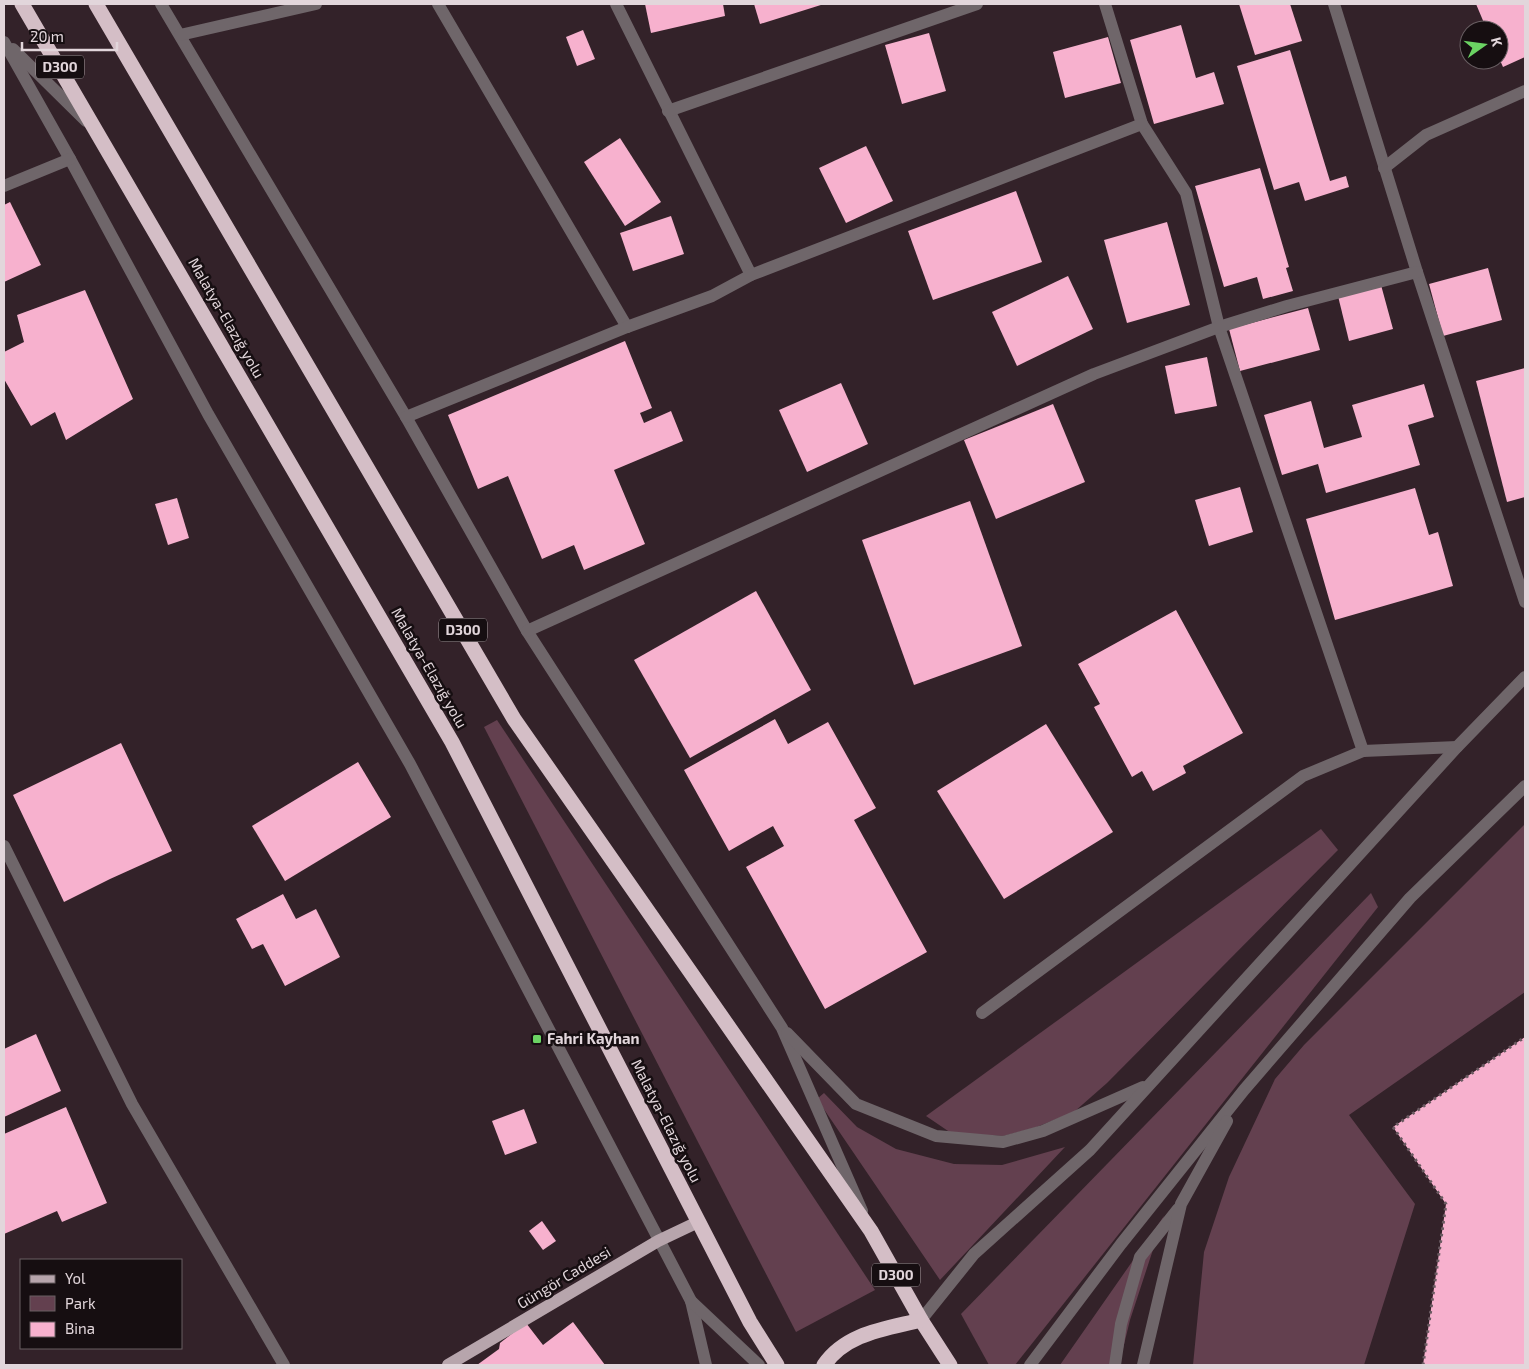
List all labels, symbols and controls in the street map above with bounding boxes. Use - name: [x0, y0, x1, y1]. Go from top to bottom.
- scale bar: [22, 20, 118, 52]
- north arrow: [1459, 20, 1509, 70]
- text: 20 m: [30, 27, 64, 45]
- text: K: [1488, 35, 1506, 48]
- road number: D300: [36, 56, 84, 78]
- street label: Malatya-Elazığ yolu: [185, 254, 269, 381]
- street label: Malatya-Elazığ yolu: [388, 604, 472, 731]
- road number: D300: [439, 618, 487, 642]
- place label: Fahri Kayhan: [547, 1029, 639, 1048]
- marker: Fahri Kayhan: [531, 1033, 543, 1045]
- street label: Malatya-Elazığ yolu: [628, 1056, 706, 1185]
- street label: Güngör Caddesi: [513, 1242, 614, 1312]
- legend: [20, 1259, 182, 1349]
- road number: D300: [872, 1264, 920, 1286]
- text: Yol: [65, 1269, 86, 1287]
- text: Park: [65, 1294, 96, 1312]
- text: Bina: [65, 1319, 95, 1337]

